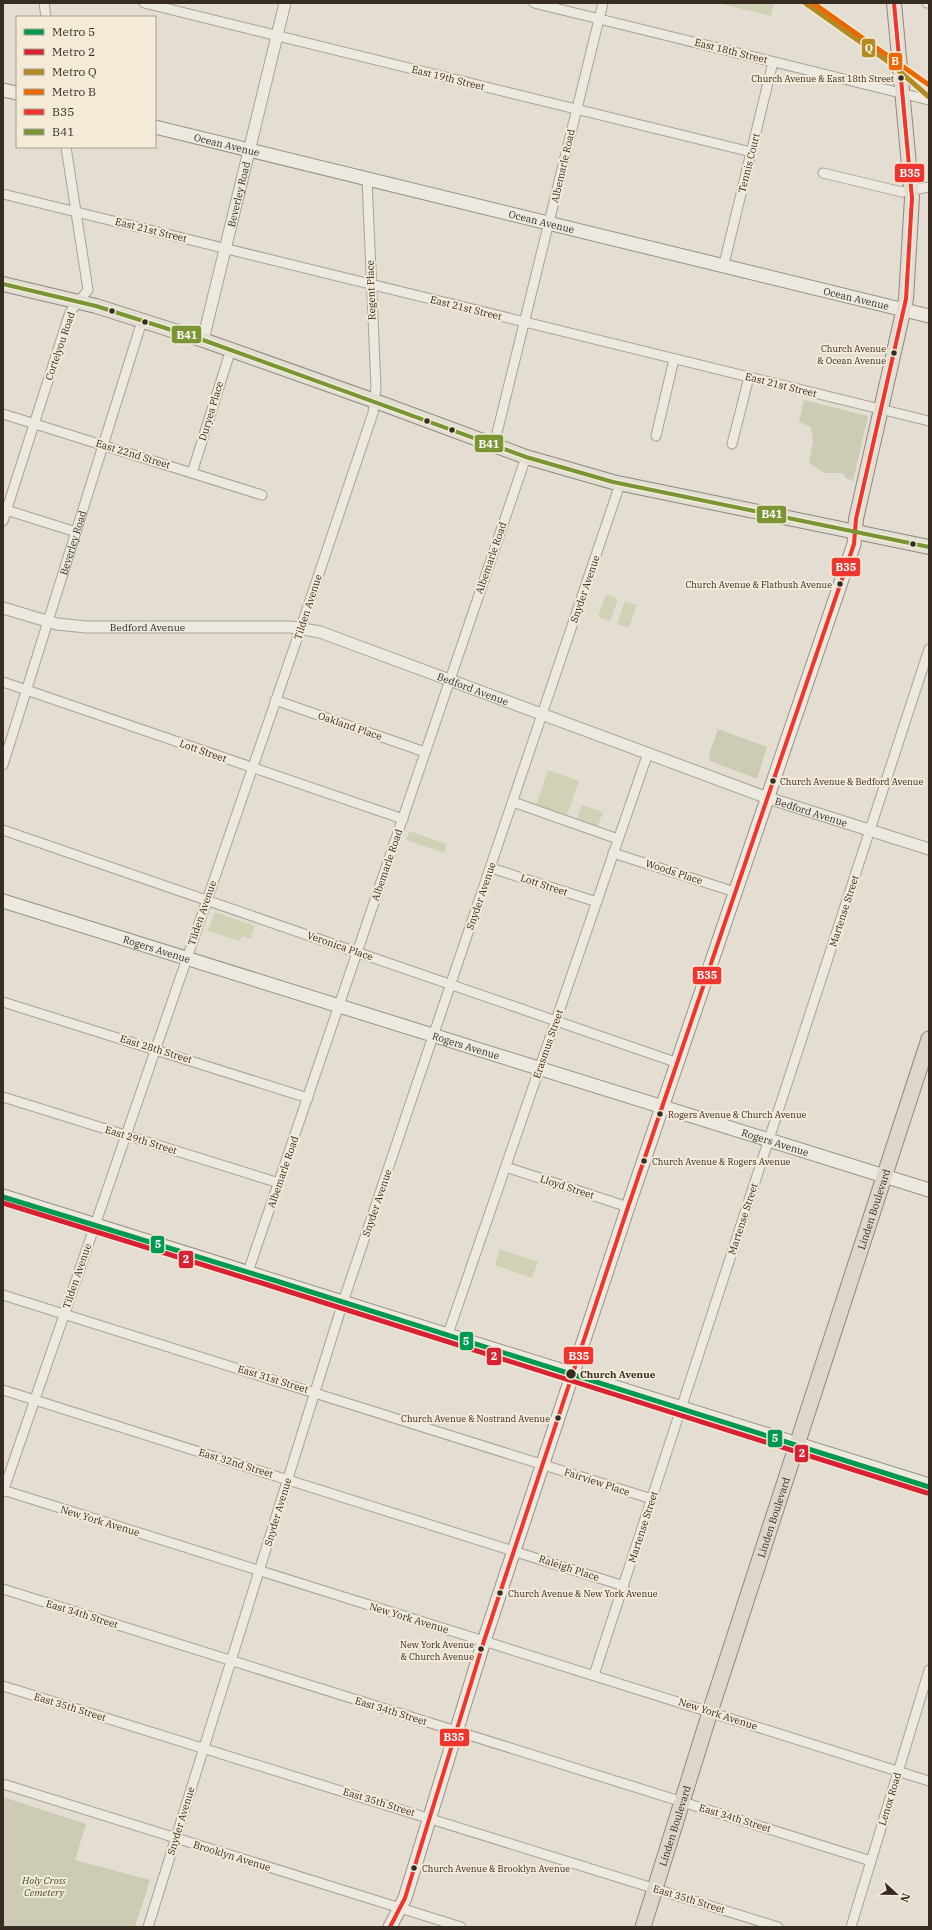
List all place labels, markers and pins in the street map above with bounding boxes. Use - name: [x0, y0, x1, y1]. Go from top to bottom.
- place label: Church Avenue & East 18th Street: [751, 73, 894, 84]
- marker: Church Avenue & East 18th Street: [896, 73, 906, 83]
- unlabelled marker: [107, 306, 117, 316]
- unlabelled marker: [140, 317, 150, 327]
- place label: Church Avenue & Ocean Avenue: [817, 343, 886, 366]
- marker: Church Avenue & Ocean Avenue: [889, 348, 899, 358]
- unlabelled marker: [422, 416, 432, 426]
- unlabelled marker: [447, 425, 457, 435]
- unlabelled marker: [908, 539, 918, 549]
- place label: Church Avenue & Flatbush Avenue: [685, 579, 832, 590]
- marker: Church Avenue & Flatbush Avenue: [835, 579, 845, 589]
- marker: Church Avenue & Bedford Avenue: [768, 776, 778, 786]
- place label: Church Avenue & Bedford Avenue: [780, 776, 923, 787]
- marker: Rogers Avenue & Church Avenue: [655, 1109, 665, 1119]
- place label: Rogers Avenue & Church Avenue: [668, 1109, 806, 1120]
- marker: Church Avenue & Rogers Avenue: [639, 1156, 649, 1166]
- place label: Church Avenue & Rogers Avenue: [652, 1156, 790, 1167]
- marker: Church Avenue: [564, 1367, 578, 1381]
- place label: Church Avenue: [580, 1368, 656, 1381]
- place label: Church Avenue & Nostrand Avenue: [401, 1413, 550, 1424]
- marker: Church Avenue & Nostrand Avenue: [553, 1413, 563, 1423]
- marker: Church Avenue & New York Avenue: [495, 1588, 505, 1598]
- place label: Church Avenue & New York Avenue: [508, 1588, 658, 1599]
- place label: New York Avenue & Church Avenue: [400, 1639, 474, 1662]
- marker: New York Avenue & Church Avenue: [476, 1644, 486, 1654]
- marker: Church Avenue & Brooklyn Avenue: [409, 1863, 419, 1873]
- place label: Church Avenue & Brooklyn Avenue: [422, 1863, 570, 1874]

